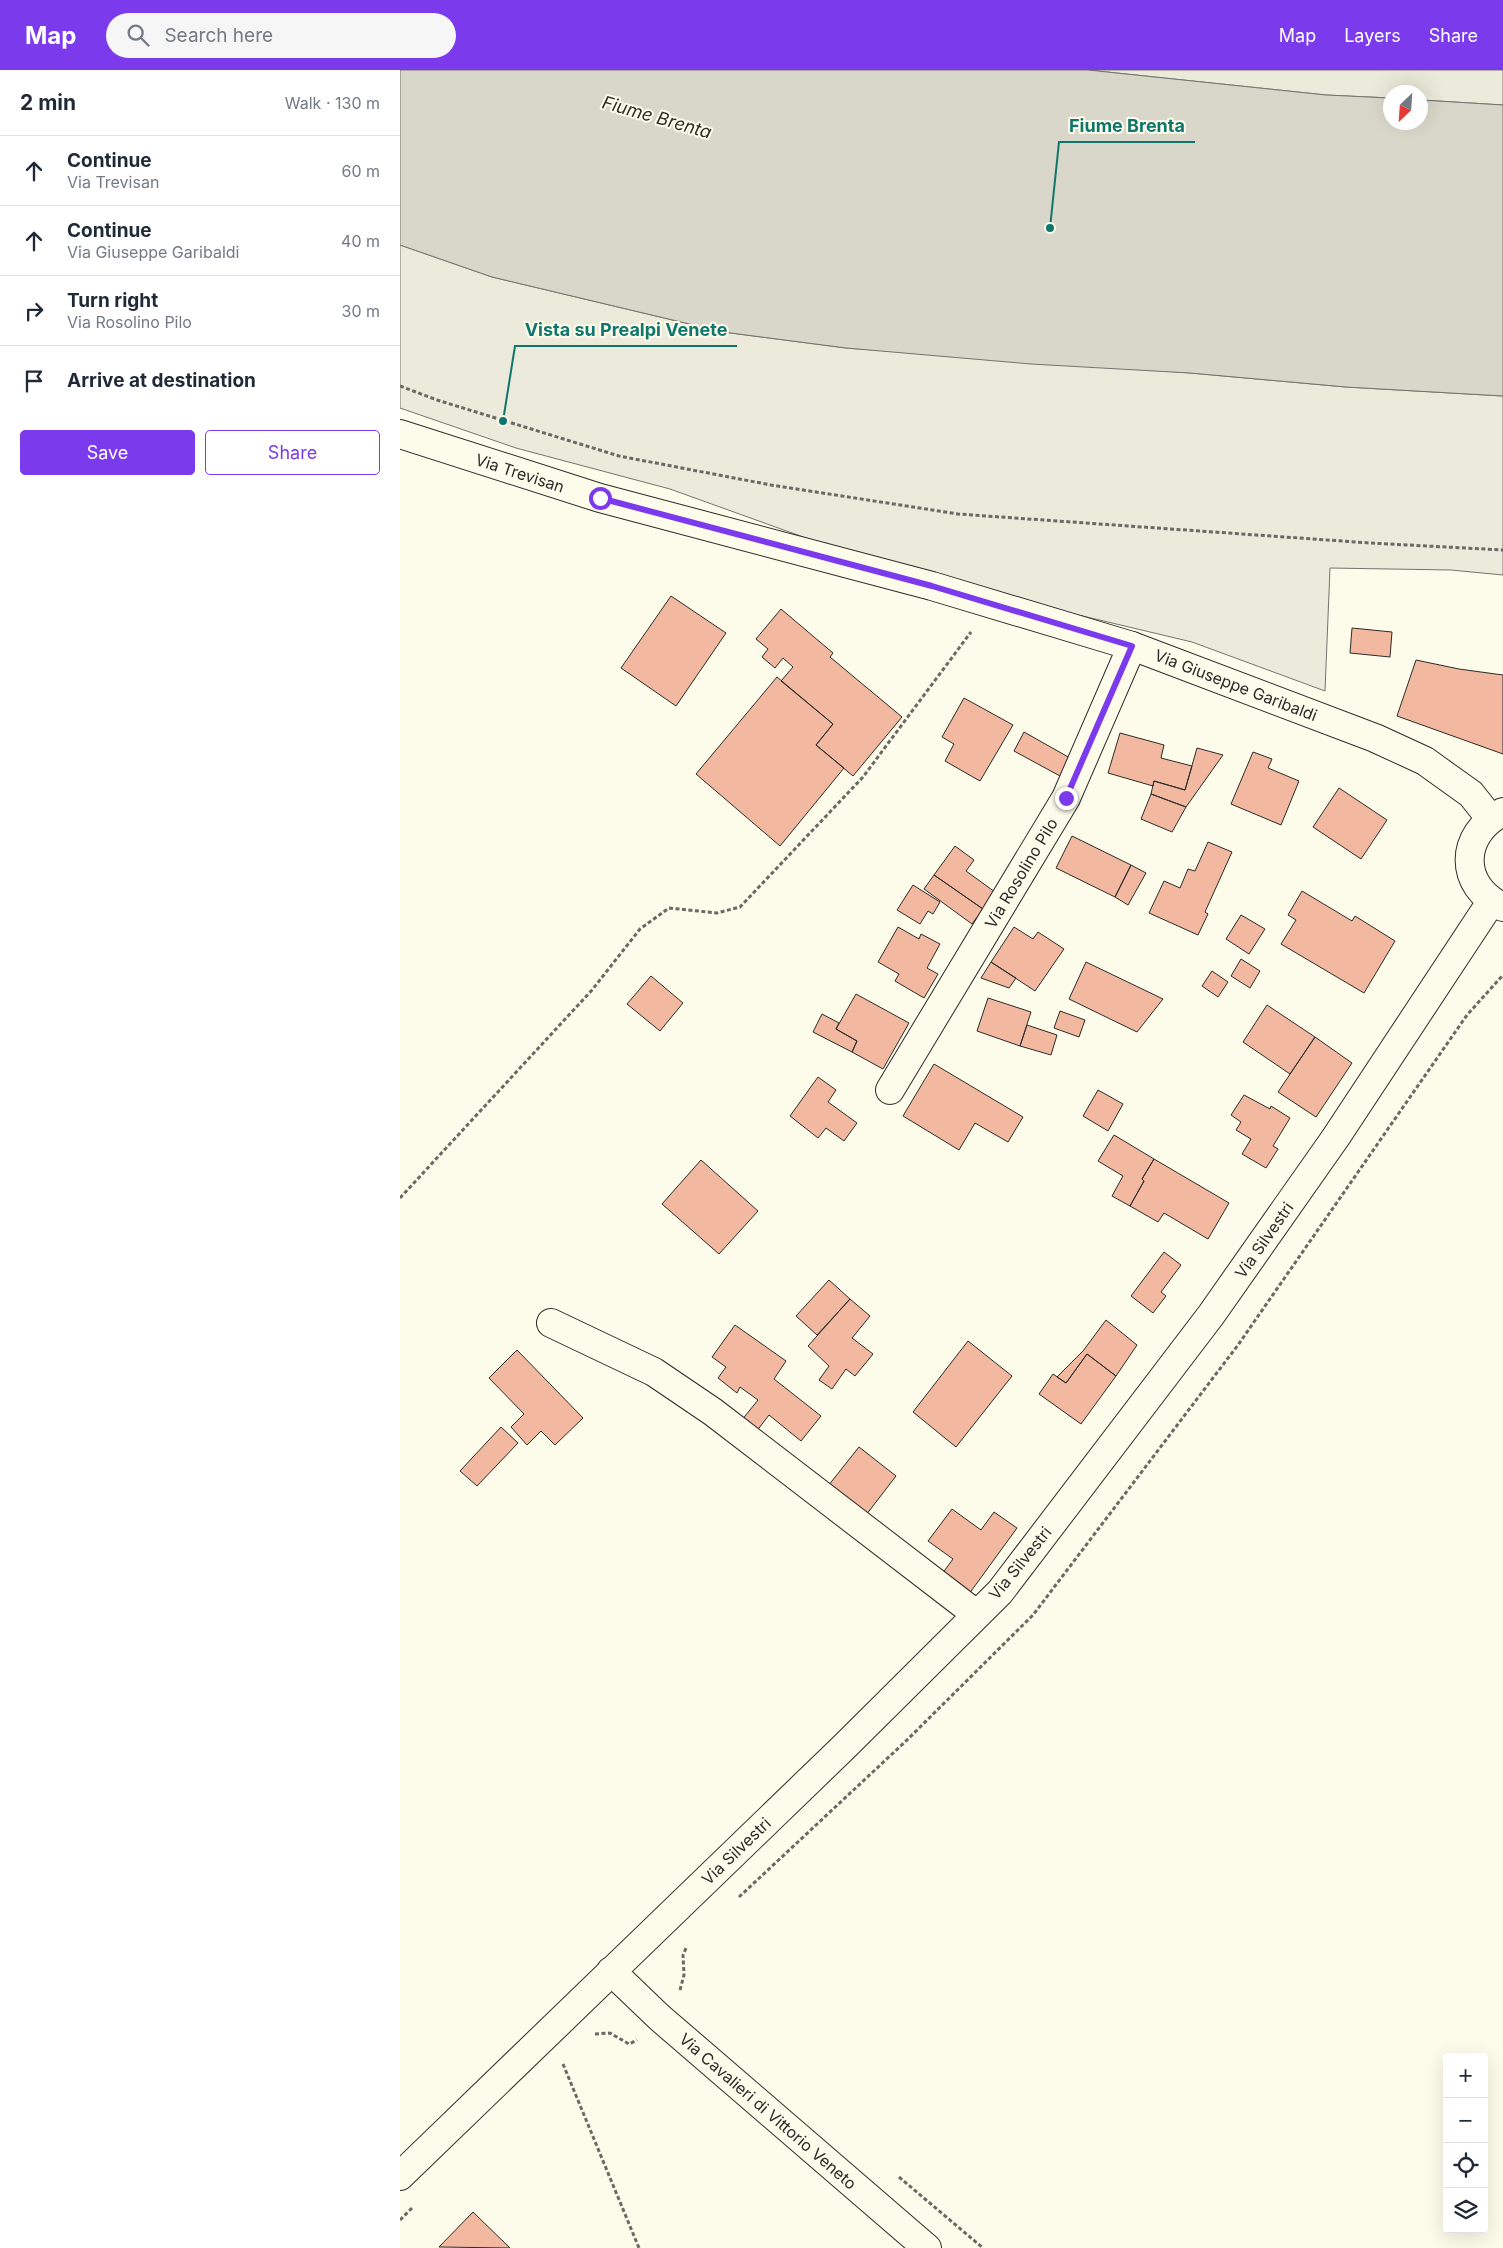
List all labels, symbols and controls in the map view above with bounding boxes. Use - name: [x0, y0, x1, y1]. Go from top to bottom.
- search box: [106, 13, 456, 58]
- text: Map: [25, 21, 76, 50]
- icon: search: [124, 21, 152, 49]
- text: Search here: [164, 24, 273, 47]
- text: Map: [1279, 25, 1316, 46]
- text: Layers: [1344, 25, 1401, 46]
- text: Share: [1429, 25, 1478, 46]
- north arrow: [1383, 85, 1428, 130]
- text: 2 min: [20, 90, 76, 115]
- water label: Fiume Brenta: [600, 91, 714, 143]
- text: Walk · 130 m: [285, 93, 380, 113]
- callout: Fiume Brenta: [1059, 109, 1195, 142]
- text: Fiume Brenta: [1069, 115, 1185, 136]
- text: Continue: [67, 149, 152, 172]
- icon: ahead: [20, 157, 48, 185]
- text: 60 m: [341, 161, 380, 181]
- text: Via Trevisan: [67, 172, 159, 192]
- text: Continue: [67, 219, 152, 242]
- icon: ahead: [20, 227, 48, 255]
- text: 40 m: [341, 231, 380, 251]
- text: Via Giuseppe Garibaldi: [67, 242, 239, 262]
- text: Turn right: [67, 289, 158, 312]
- icon: right: [20, 297, 48, 325]
- text: 30 m: [342, 301, 380, 321]
- text: Via Rosolino Pilo: [67, 312, 192, 332]
- callout: Vista su Prealpi Venete: [515, 313, 737, 346]
- text: Vista su Prealpi Venete: [525, 319, 728, 340]
- icon: arrive: [20, 367, 48, 395]
- text: Arrive at destination: [67, 369, 256, 392]
- button: Save: [20, 430, 195, 475]
- button: Share: [205, 430, 380, 475]
- street label: Via Trevisan: [473, 449, 567, 497]
- route start: [589, 487, 612, 510]
- street label: Via Giuseppe Garibaldi: [1152, 645, 1320, 725]
- route end: [1055, 787, 1078, 810]
- street label: Via Rosolino Pilo: [980, 814, 1062, 932]
- street label: Via Silvestri: [1230, 1198, 1298, 1282]
- street label: Via Silvestri: [984, 1522, 1056, 1604]
- street label: Via Silvestri: [697, 1813, 775, 1889]
- street label: Via Cavalieri di Vittorio Veneto: [675, 2029, 861, 2193]
- map controls: [1443, 2053, 1488, 2233]
- button: +: [1443, 2053, 1488, 2098]
- button: −: [1443, 2098, 1488, 2143]
- button: locate: [1443, 2143, 1488, 2188]
- button: layers: [1443, 2188, 1488, 2233]

